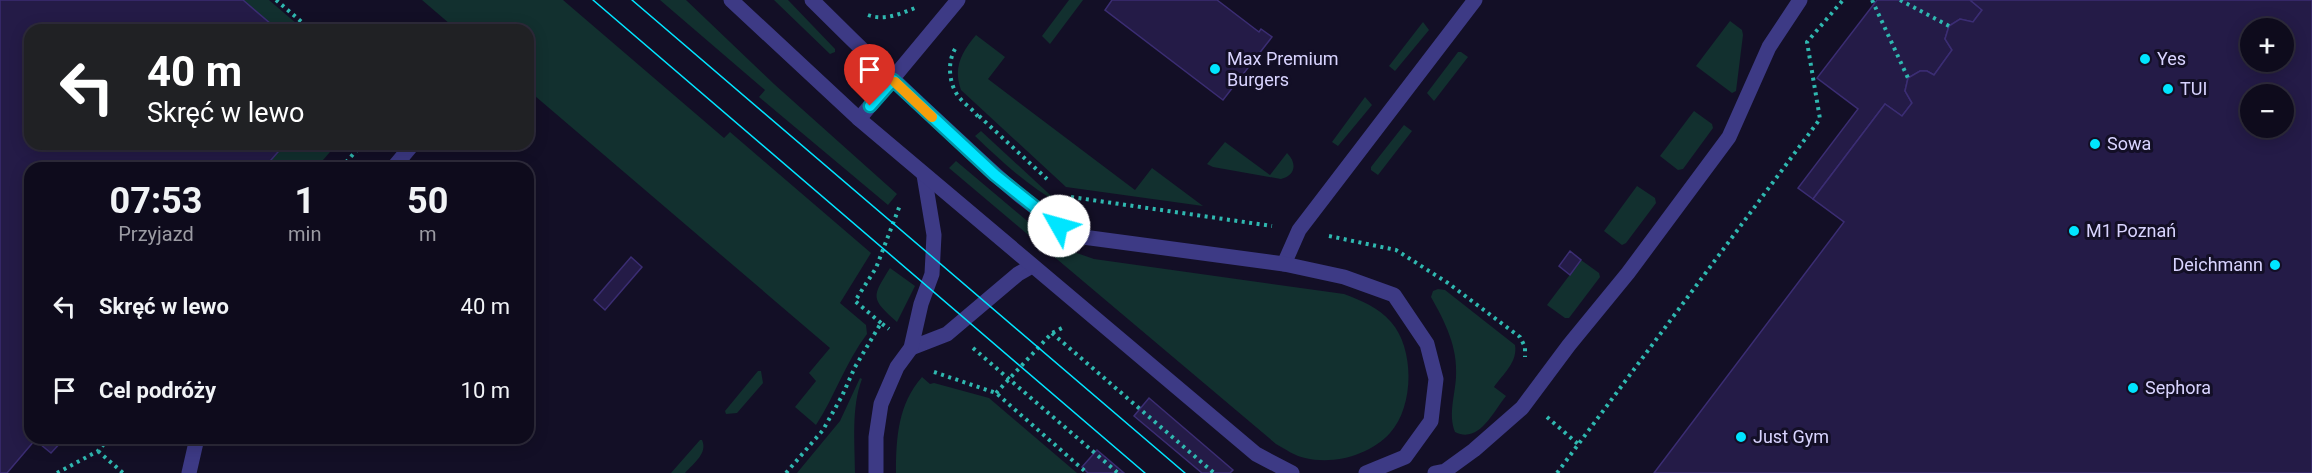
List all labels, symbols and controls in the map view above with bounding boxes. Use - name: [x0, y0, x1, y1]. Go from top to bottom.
- map controls: [2240, 18, 2294, 138]
- button: +: [2240, 18, 2294, 72]
- pin: [844, 44, 895, 106]
- text: 40 m: [147, 47, 242, 96]
- icon: left: [48, 48, 126, 126]
- place label: Max Premium Burgers: [1227, 48, 1339, 90]
- place label: Yes: [2157, 48, 2186, 69]
- marker: Yes: [2138, 52, 2152, 66]
- icon: arrive: [853, 53, 886, 86]
- marker: Max Premium Burgers: [1208, 62, 1222, 76]
- place label: TUI: [2180, 78, 2207, 99]
- marker: TUI: [2161, 82, 2175, 96]
- button: −: [2240, 84, 2294, 138]
- text: Skręć w lewo: [147, 97, 304, 129]
- place label: Sowa: [2107, 133, 2151, 154]
- marker: Sowa: [2088, 137, 2102, 151]
- text: 07:53: [110, 180, 202, 222]
- text: 1: [294, 180, 315, 222]
- text: 50: [407, 180, 448, 222]
- position arrow: [1027, 194, 1091, 258]
- place label: M1 Poznań: [2086, 220, 2176, 241]
- text: Przyjazd: [118, 222, 194, 246]
- text: min: [288, 222, 321, 246]
- text: m: [419, 222, 436, 246]
- marker: M1 Poznań: [2067, 224, 2081, 238]
- place label: Deichmann: [2172, 254, 2263, 275]
- marker: Deichmann: [2268, 258, 2282, 272]
- icon: left: [48, 290, 81, 323]
- text: Skręć w lewo: [99, 294, 229, 319]
- text: 40 m: [461, 294, 510, 319]
- icon: arrive: [48, 374, 81, 407]
- place label: Sephora: [2145, 377, 2211, 398]
- text: Cel podróży: [99, 378, 216, 403]
- text: 10 m: [461, 378, 510, 403]
- marker: Sephora: [2126, 381, 2140, 395]
- place label: Just Gym: [1753, 426, 1829, 447]
- marker: Just Gym: [1734, 430, 1748, 444]

